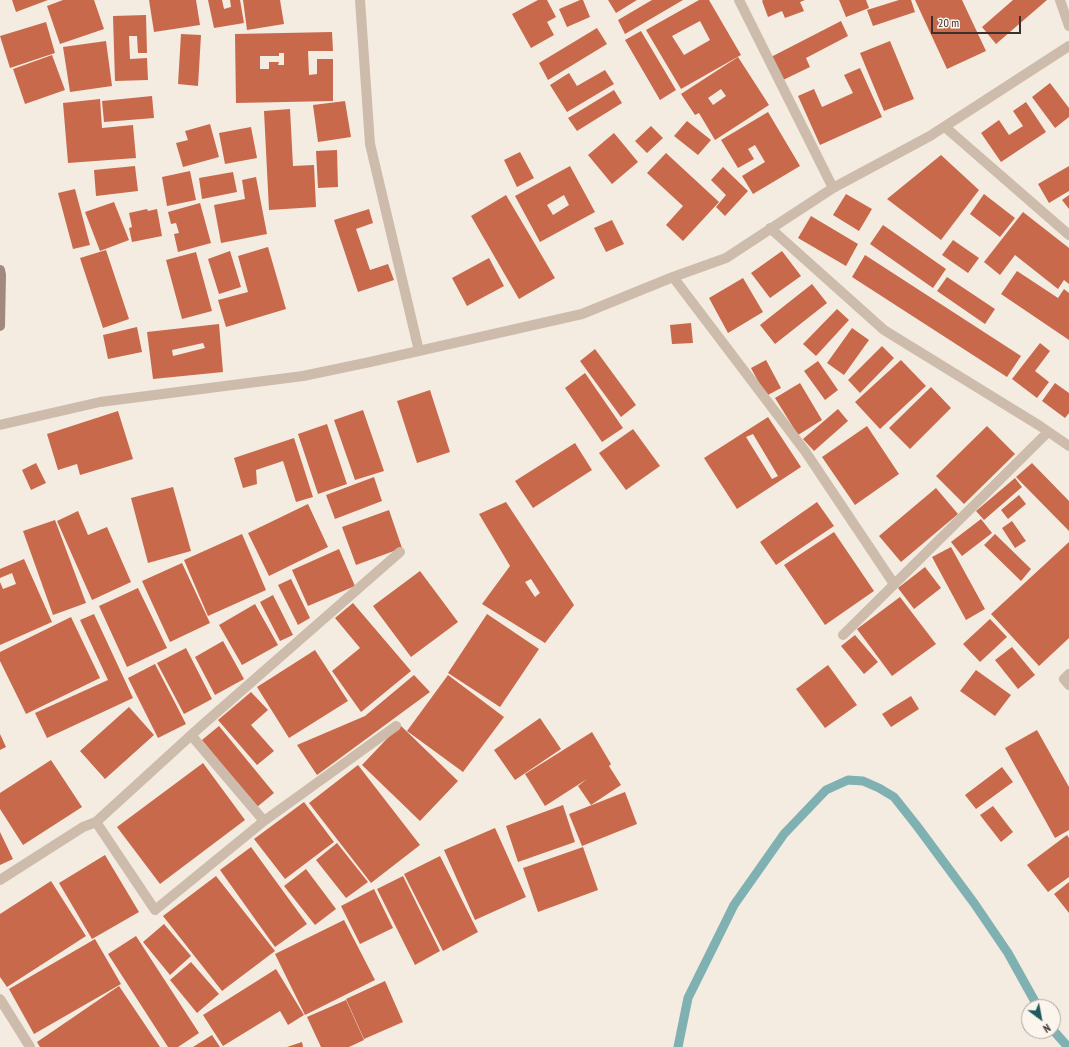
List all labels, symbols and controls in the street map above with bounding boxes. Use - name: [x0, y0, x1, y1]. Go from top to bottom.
- scale bar: [933, 8, 1023, 34]
- text: 20 m: [938, 15, 959, 30]
- north arrow: [1021, 999, 1061, 1039]
- text: N: [1041, 1021, 1053, 1036]

